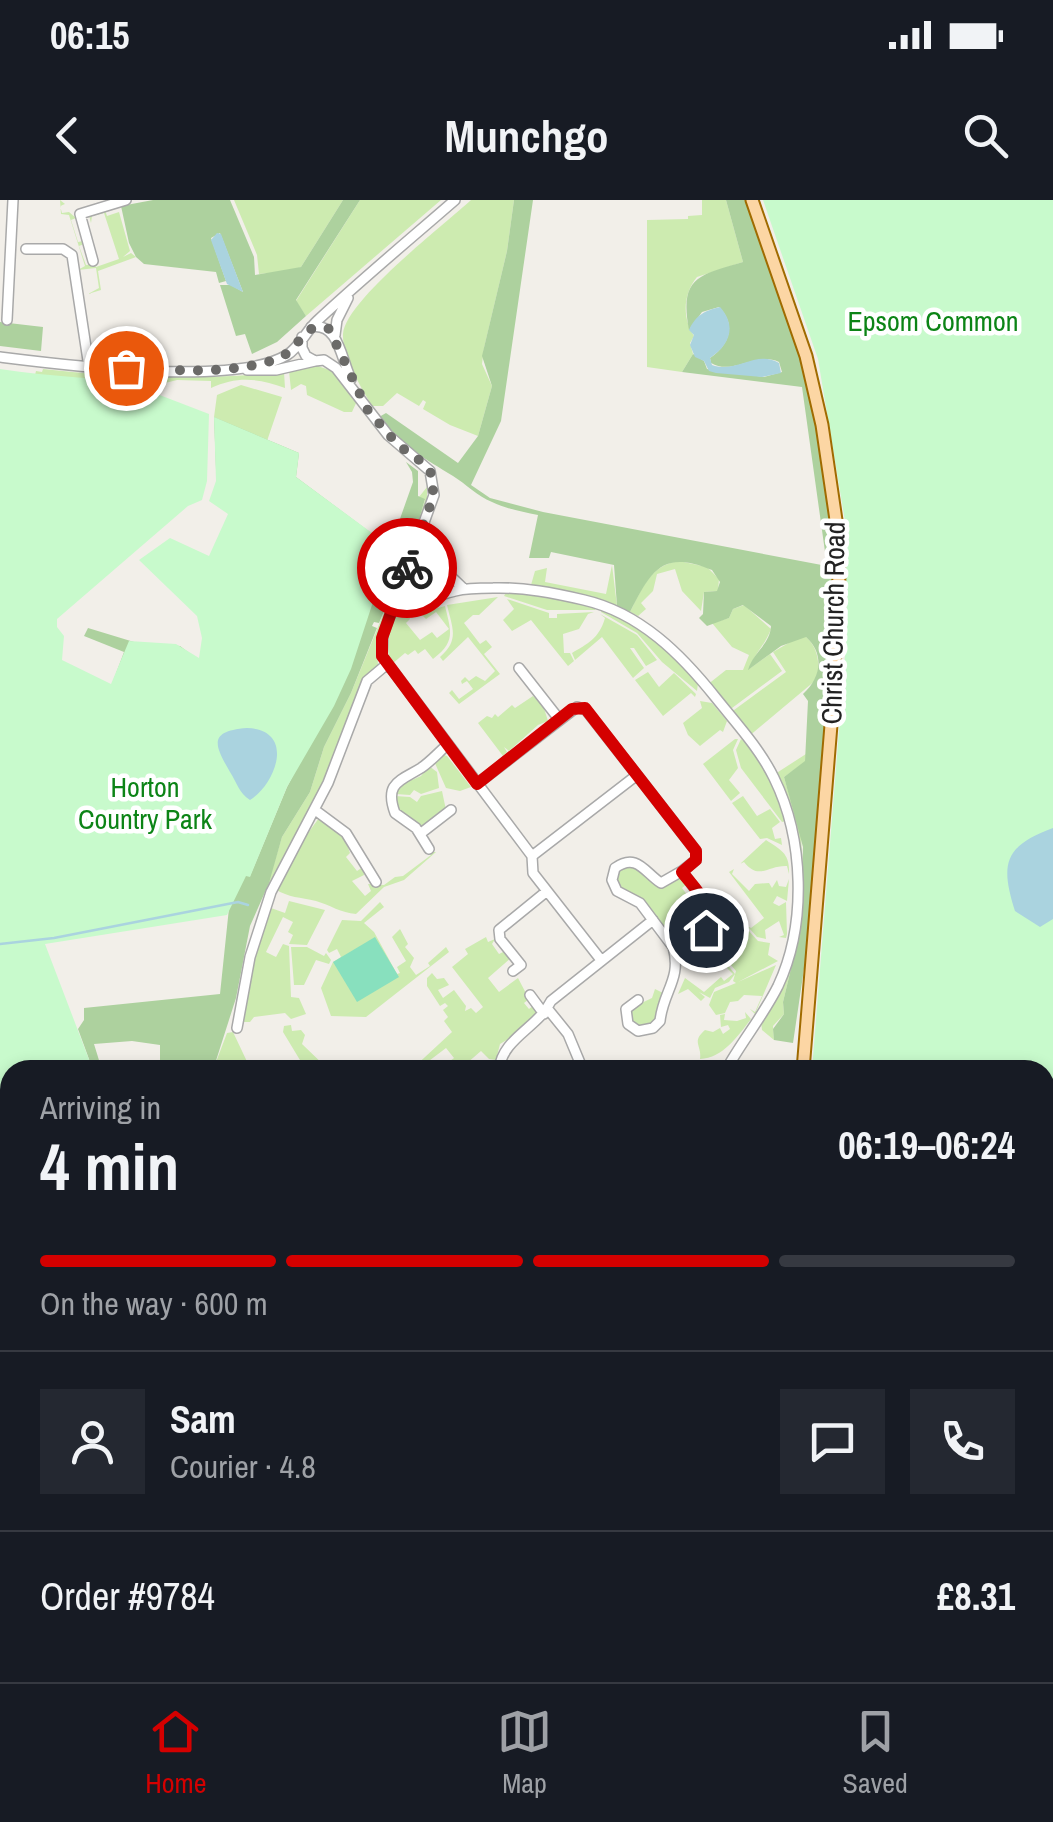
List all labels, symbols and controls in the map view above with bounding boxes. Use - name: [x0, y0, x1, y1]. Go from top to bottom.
- text: 06:15: [50, 10, 130, 61]
- text: Munchgo: [445, 105, 608, 166]
- icon: back: [40, 108, 95, 163]
- icon: search: [958, 108, 1013, 163]
- park label: Epsom Common: [848, 302, 1018, 340]
- pin: [84, 326, 169, 411]
- icon: bag: [99, 341, 154, 396]
- courier: [357, 518, 457, 618]
- street label: Christ Church Road: [812, 521, 854, 725]
- icon: bike: [380, 541, 435, 596]
- park label: Horton Country Park: [78, 768, 213, 838]
- pin: [664, 888, 749, 973]
- icon: home: [679, 903, 734, 958]
- text: Arriving in: [40, 1086, 161, 1129]
- text: 06:19–06:24: [838, 1120, 1015, 1171]
- text: 4 min: [40, 1123, 179, 1210]
- text: On the way · 600 m: [40, 1282, 268, 1325]
- button: person: [40, 1389, 145, 1494]
- button: chat: [780, 1389, 885, 1494]
- button: phone: [910, 1389, 1015, 1494]
- text: Sam: [170, 1394, 236, 1445]
- text: Courier · 4.8: [170, 1445, 316, 1488]
- text: Order #9784: [40, 1571, 215, 1622]
- text: £8.31: [937, 1571, 1015, 1622]
- tab: Home: [145, 1704, 207, 1802]
- tab: Map: [497, 1704, 552, 1802]
- tab: Saved: [843, 1704, 908, 1802]

